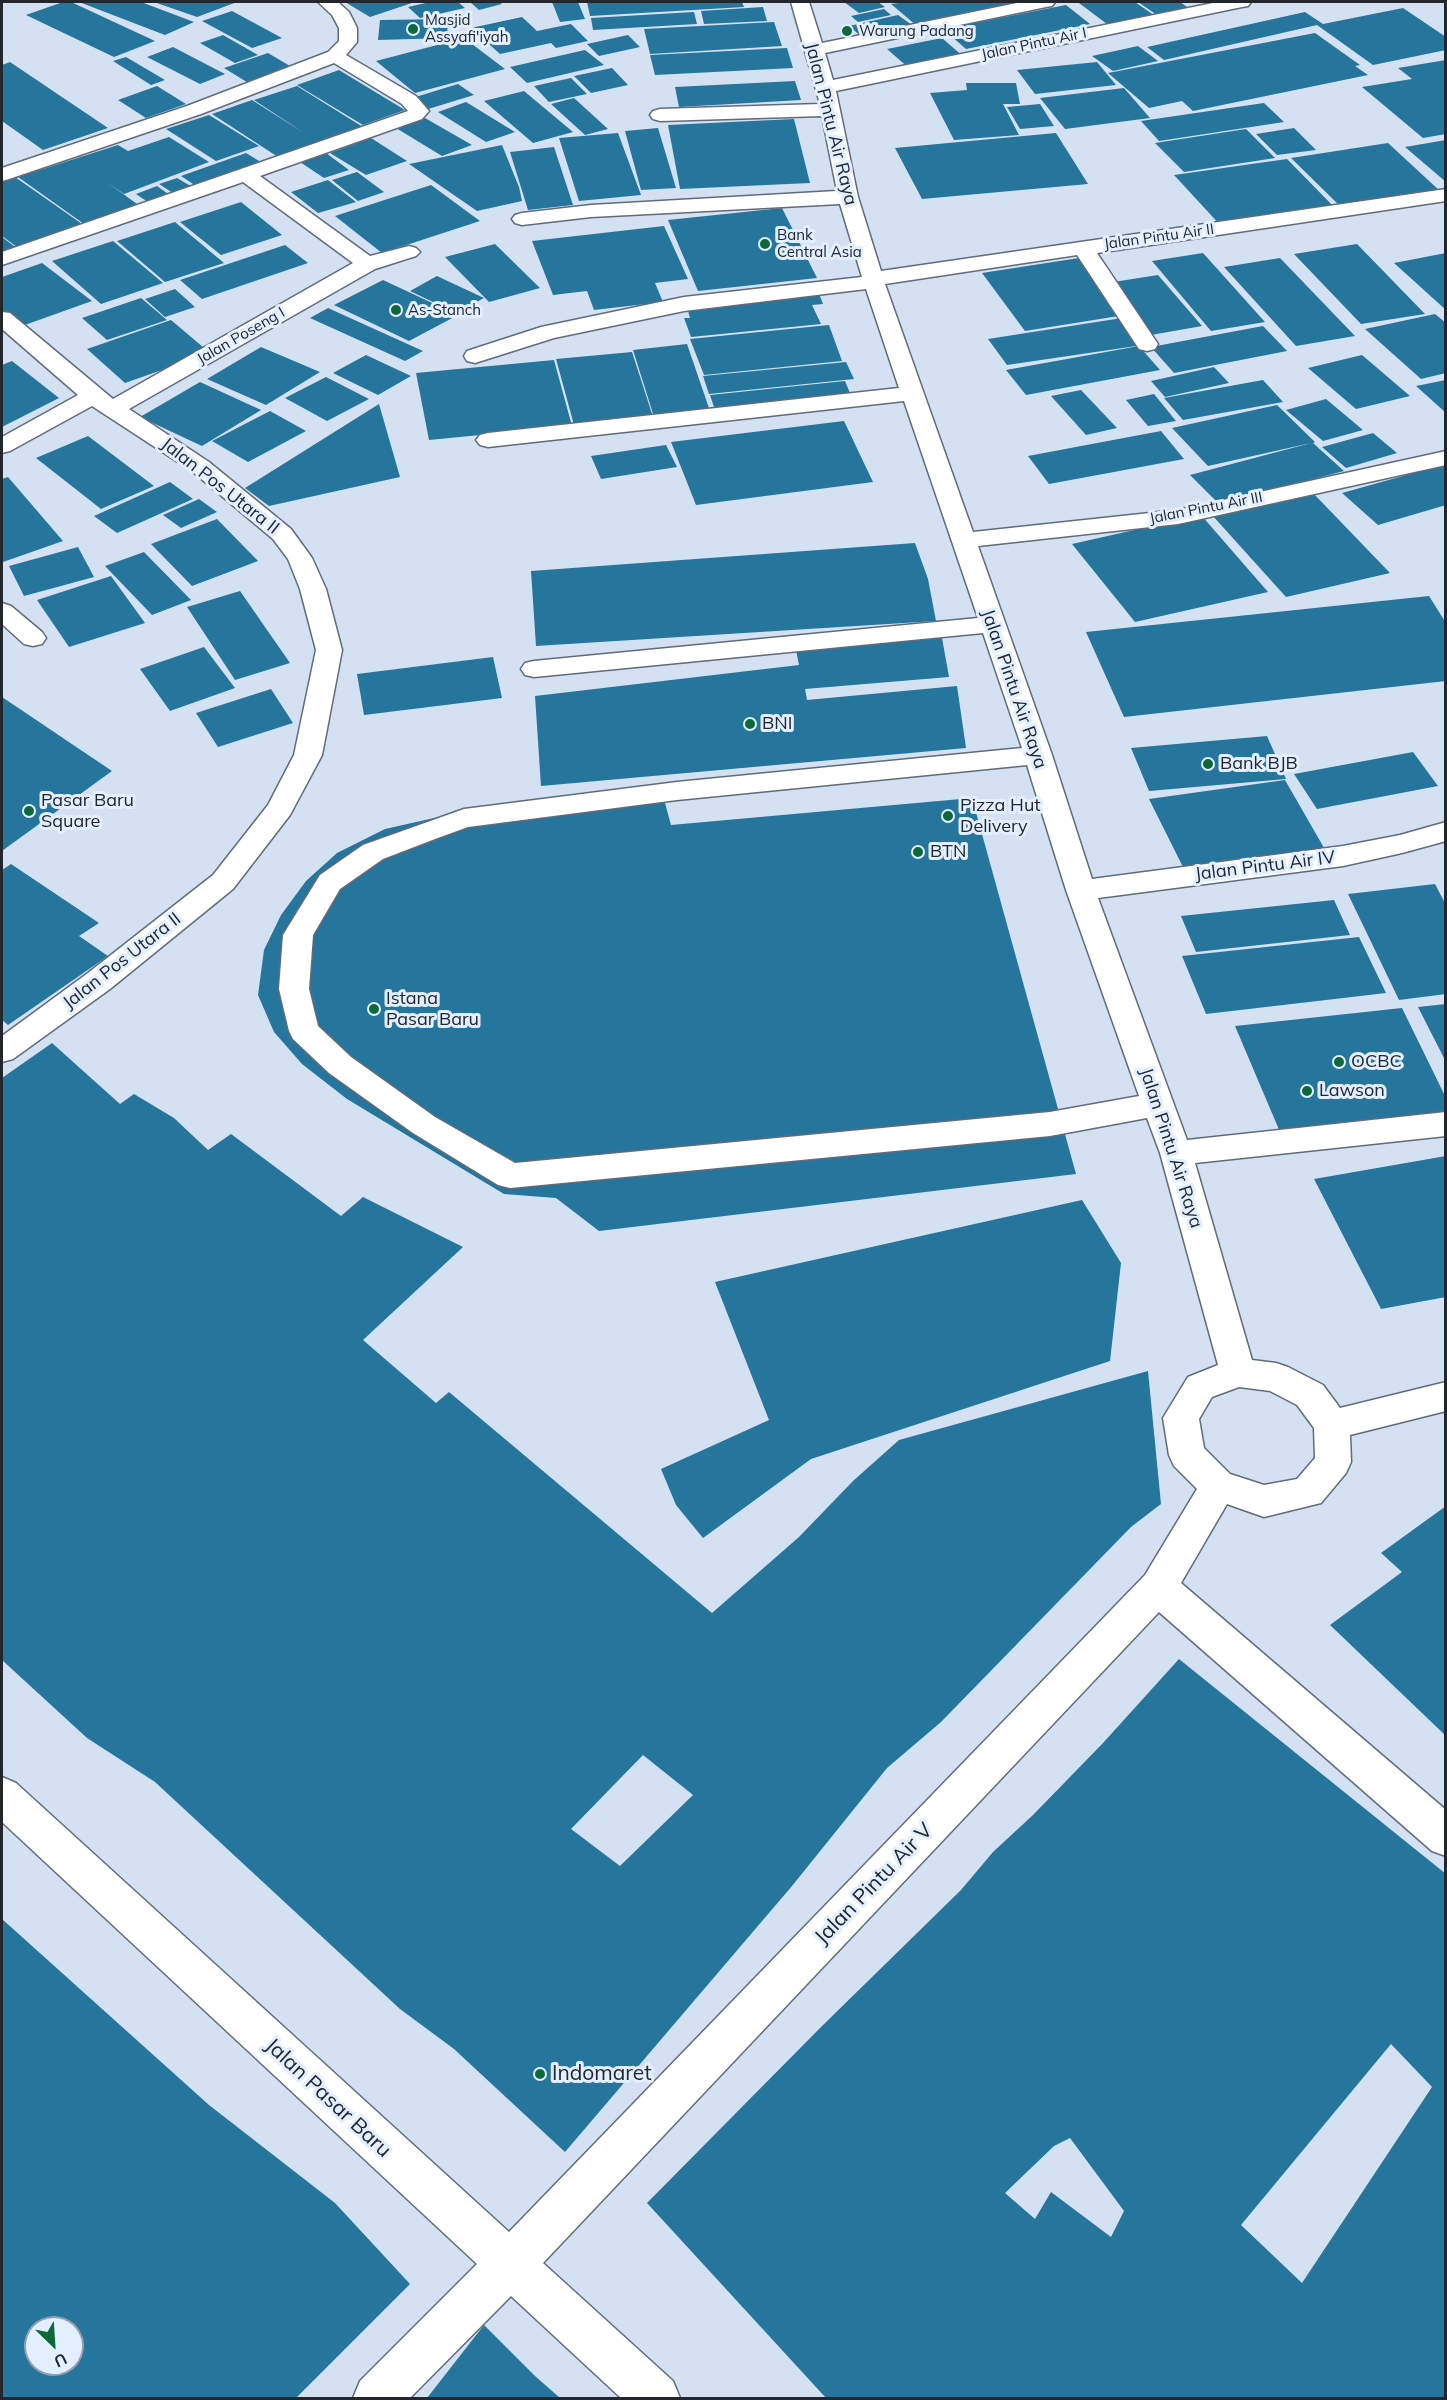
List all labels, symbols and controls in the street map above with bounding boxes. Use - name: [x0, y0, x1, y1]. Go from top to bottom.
- place label: Masjid Assyafi'iyah: [425, 11, 509, 46]
- marker: Masjid Assyafi'iyah: [406, 22, 420, 36]
- place label: Warung Padang: [859, 22, 974, 40]
- marker: Warung Padang: [840, 24, 854, 38]
- street label: Jalan Pintu Air I: [980, 24, 1088, 64]
- street label: Jalan Pintu Air Raya: [800, 40, 862, 208]
- street label: Jalan Pintu Air II: [1103, 220, 1215, 254]
- place label: Bank Central Asia: [777, 226, 862, 261]
- marker: Bank Central Asia: [758, 237, 772, 251]
- place label: As-Stanch: [408, 301, 481, 319]
- marker: As-Stanch: [389, 303, 403, 317]
- street label: Jalan Poseng I: [194, 304, 288, 368]
- street label: Jalan Pos Utara II: [157, 433, 283, 539]
- street label: Jalan Pintu Air III: [1148, 488, 1264, 528]
- street label: Jalan Pintu Air Raya: [977, 607, 1051, 771]
- place label: BNI: [762, 713, 792, 735]
- marker: BNI: [743, 717, 757, 731]
- place label: Bank BJB: [1220, 753, 1298, 775]
- marker: Bank BJB: [1201, 757, 1215, 771]
- place label: Pasar Baru Square: [41, 790, 134, 832]
- place label: Pizza Hut Delivery: [960, 795, 1041, 838]
- marker: Pasar Baru Square: [22, 804, 36, 818]
- marker: Pizza Hut Delivery: [941, 809, 955, 823]
- place label: BTN: [930, 841, 966, 863]
- marker: BTN: [911, 845, 925, 859]
- street label: Jalan Pintu Air IV: [1194, 847, 1336, 885]
- street label: Jalan Pos Utara II: [59, 908, 185, 1014]
- place label: Istana Pasar Baru: [386, 988, 479, 1030]
- marker: Istana Pasar Baru: [367, 1002, 381, 1016]
- place label: OCBC: [1351, 1051, 1402, 1073]
- marker: OCBC: [1332, 1055, 1346, 1069]
- street label: Jalan Pintu Air Raya: [1135, 1065, 1207, 1231]
- place label: Lawson: [1319, 1080, 1385, 1102]
- marker: Lawson: [1300, 1084, 1314, 1098]
- street label: Jalan Pintu Air V: [810, 1818, 938, 1950]
- street label: Jalan Pasar Baru: [260, 2033, 396, 2163]
- place label: Indomaret: [552, 2061, 652, 2087]
- marker: Indomaret: [533, 2067, 547, 2081]
- north arrow: [24, 2316, 84, 2376]
- text: U: [51, 2349, 70, 2372]

